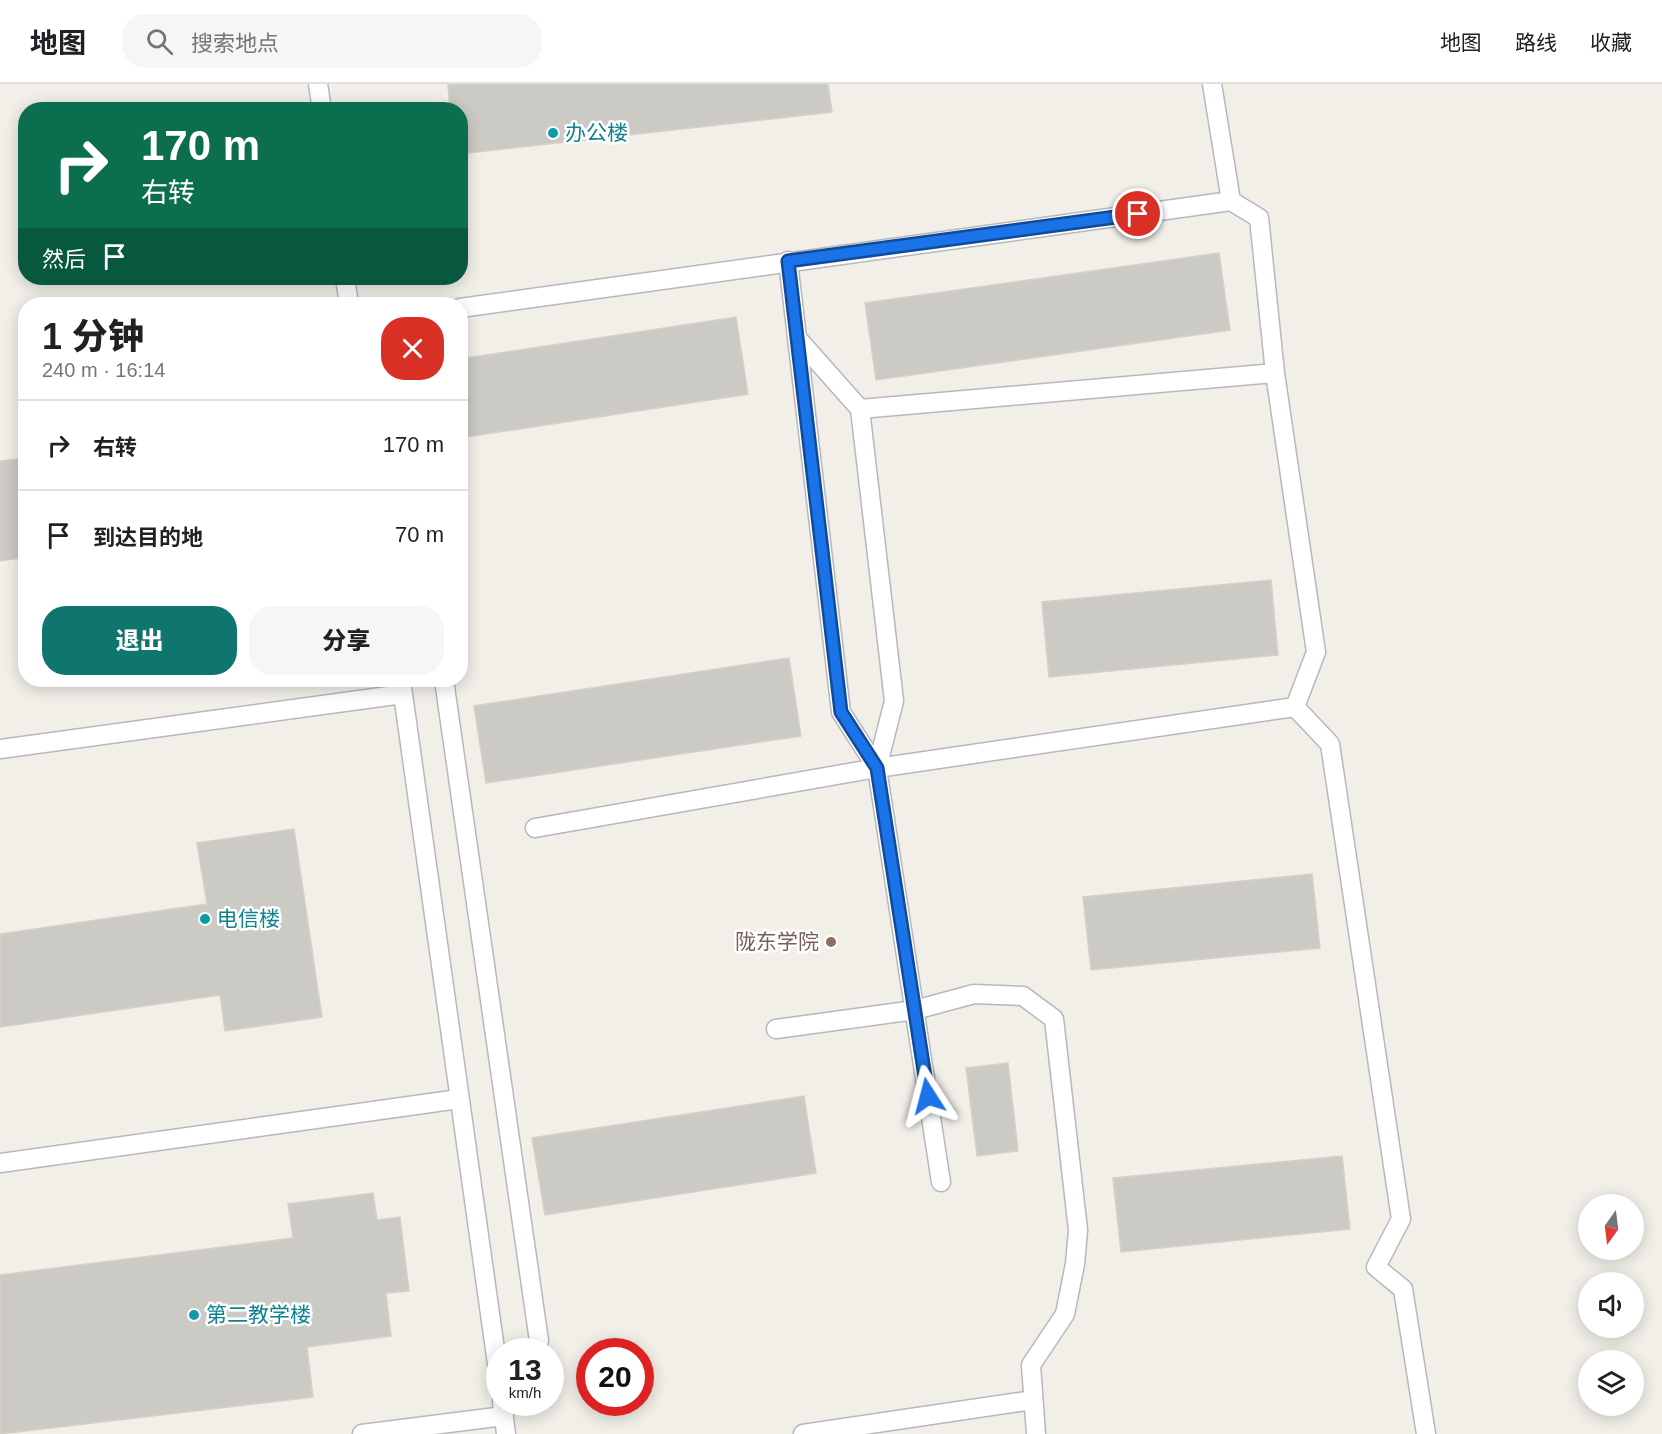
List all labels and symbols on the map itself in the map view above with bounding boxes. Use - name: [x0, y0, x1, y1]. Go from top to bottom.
- place label: 办公楼: [565, 121, 628, 144]
- marker: 办公楼: [546, 126, 560, 140]
- pin: [1112, 188, 1163, 239]
- place label: 电信楼: [217, 907, 280, 930]
- marker: 电信楼: [198, 912, 212, 926]
- place label: 陇东学院: [735, 930, 819, 953]
- marker: 陇东学院: [824, 935, 838, 949]
- position arrow: [896, 1064, 960, 1128]
- north arrow: [1578, 1194, 1644, 1260]
- place label: 第二教学楼: [206, 1303, 311, 1326]
- marker: 第二教学楼: [187, 1308, 201, 1322]
- speed limit sign: 20: [576, 1338, 654, 1416]

